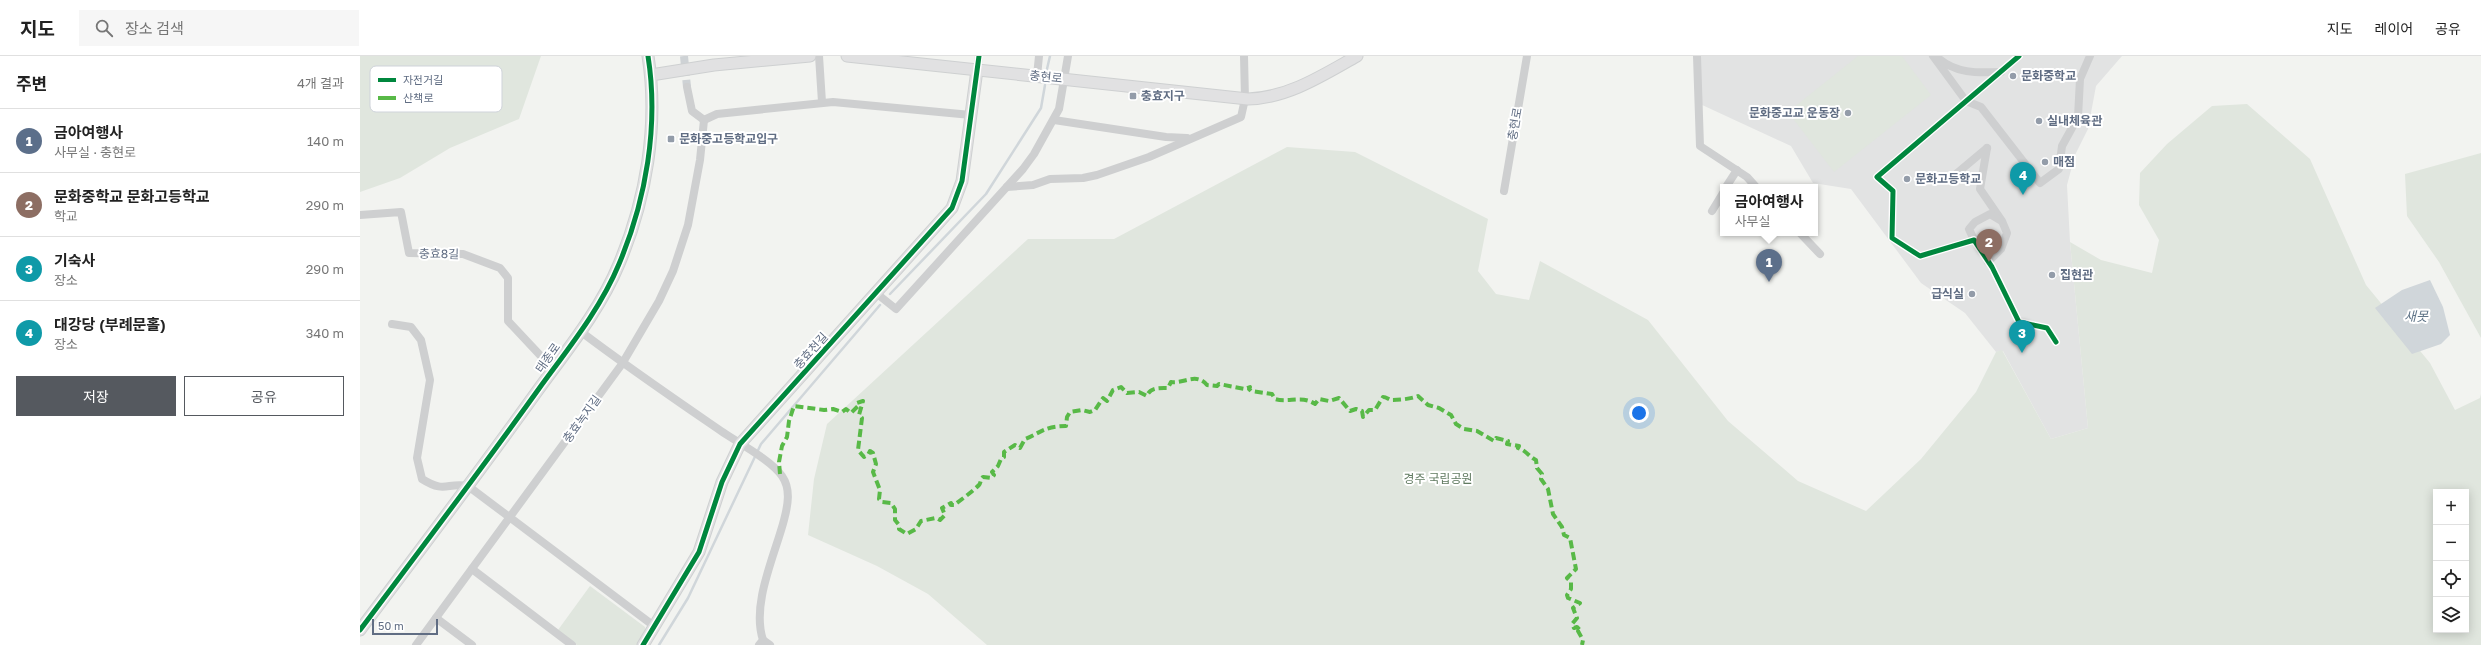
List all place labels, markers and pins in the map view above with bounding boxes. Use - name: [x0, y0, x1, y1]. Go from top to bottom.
- place label: 문화중학교: [2021, 68, 2076, 83]
- marker: 문화중학교: [2008, 71, 2018, 81]
- place label: 충효지구: [1141, 88, 1185, 103]
- marker: 충효지구: [1128, 91, 1138, 101]
- place label: 문화중고교 운동장: [1749, 105, 1840, 120]
- marker: 문화중고교 운동장: [1843, 108, 1853, 118]
- place label: 실내체육관: [2047, 113, 2102, 128]
- marker: 실내체육관: [2034, 116, 2044, 126]
- place label: 문화중고등학교입구: [679, 131, 778, 146]
- marker: 문화중고등학교입구: [666, 134, 676, 144]
- place label: 매점: [2053, 154, 2075, 169]
- marker: 매점: [2040, 157, 2050, 167]
- pin: 4: [2010, 162, 2036, 195]
- place label: 문화고등학교: [1915, 171, 1981, 186]
- marker: 문화고등학교: [1902, 174, 1912, 184]
- pin: 2: [1976, 229, 2002, 262]
- pin: 1: [1756, 249, 1782, 282]
- place label: 집현관: [2060, 267, 2093, 282]
- marker: 집현관: [2047, 270, 2057, 280]
- place label: 급식실: [1931, 286, 1964, 301]
- marker: 급식실: [1967, 289, 1977, 299]
- pin: 3: [2009, 320, 2035, 353]

